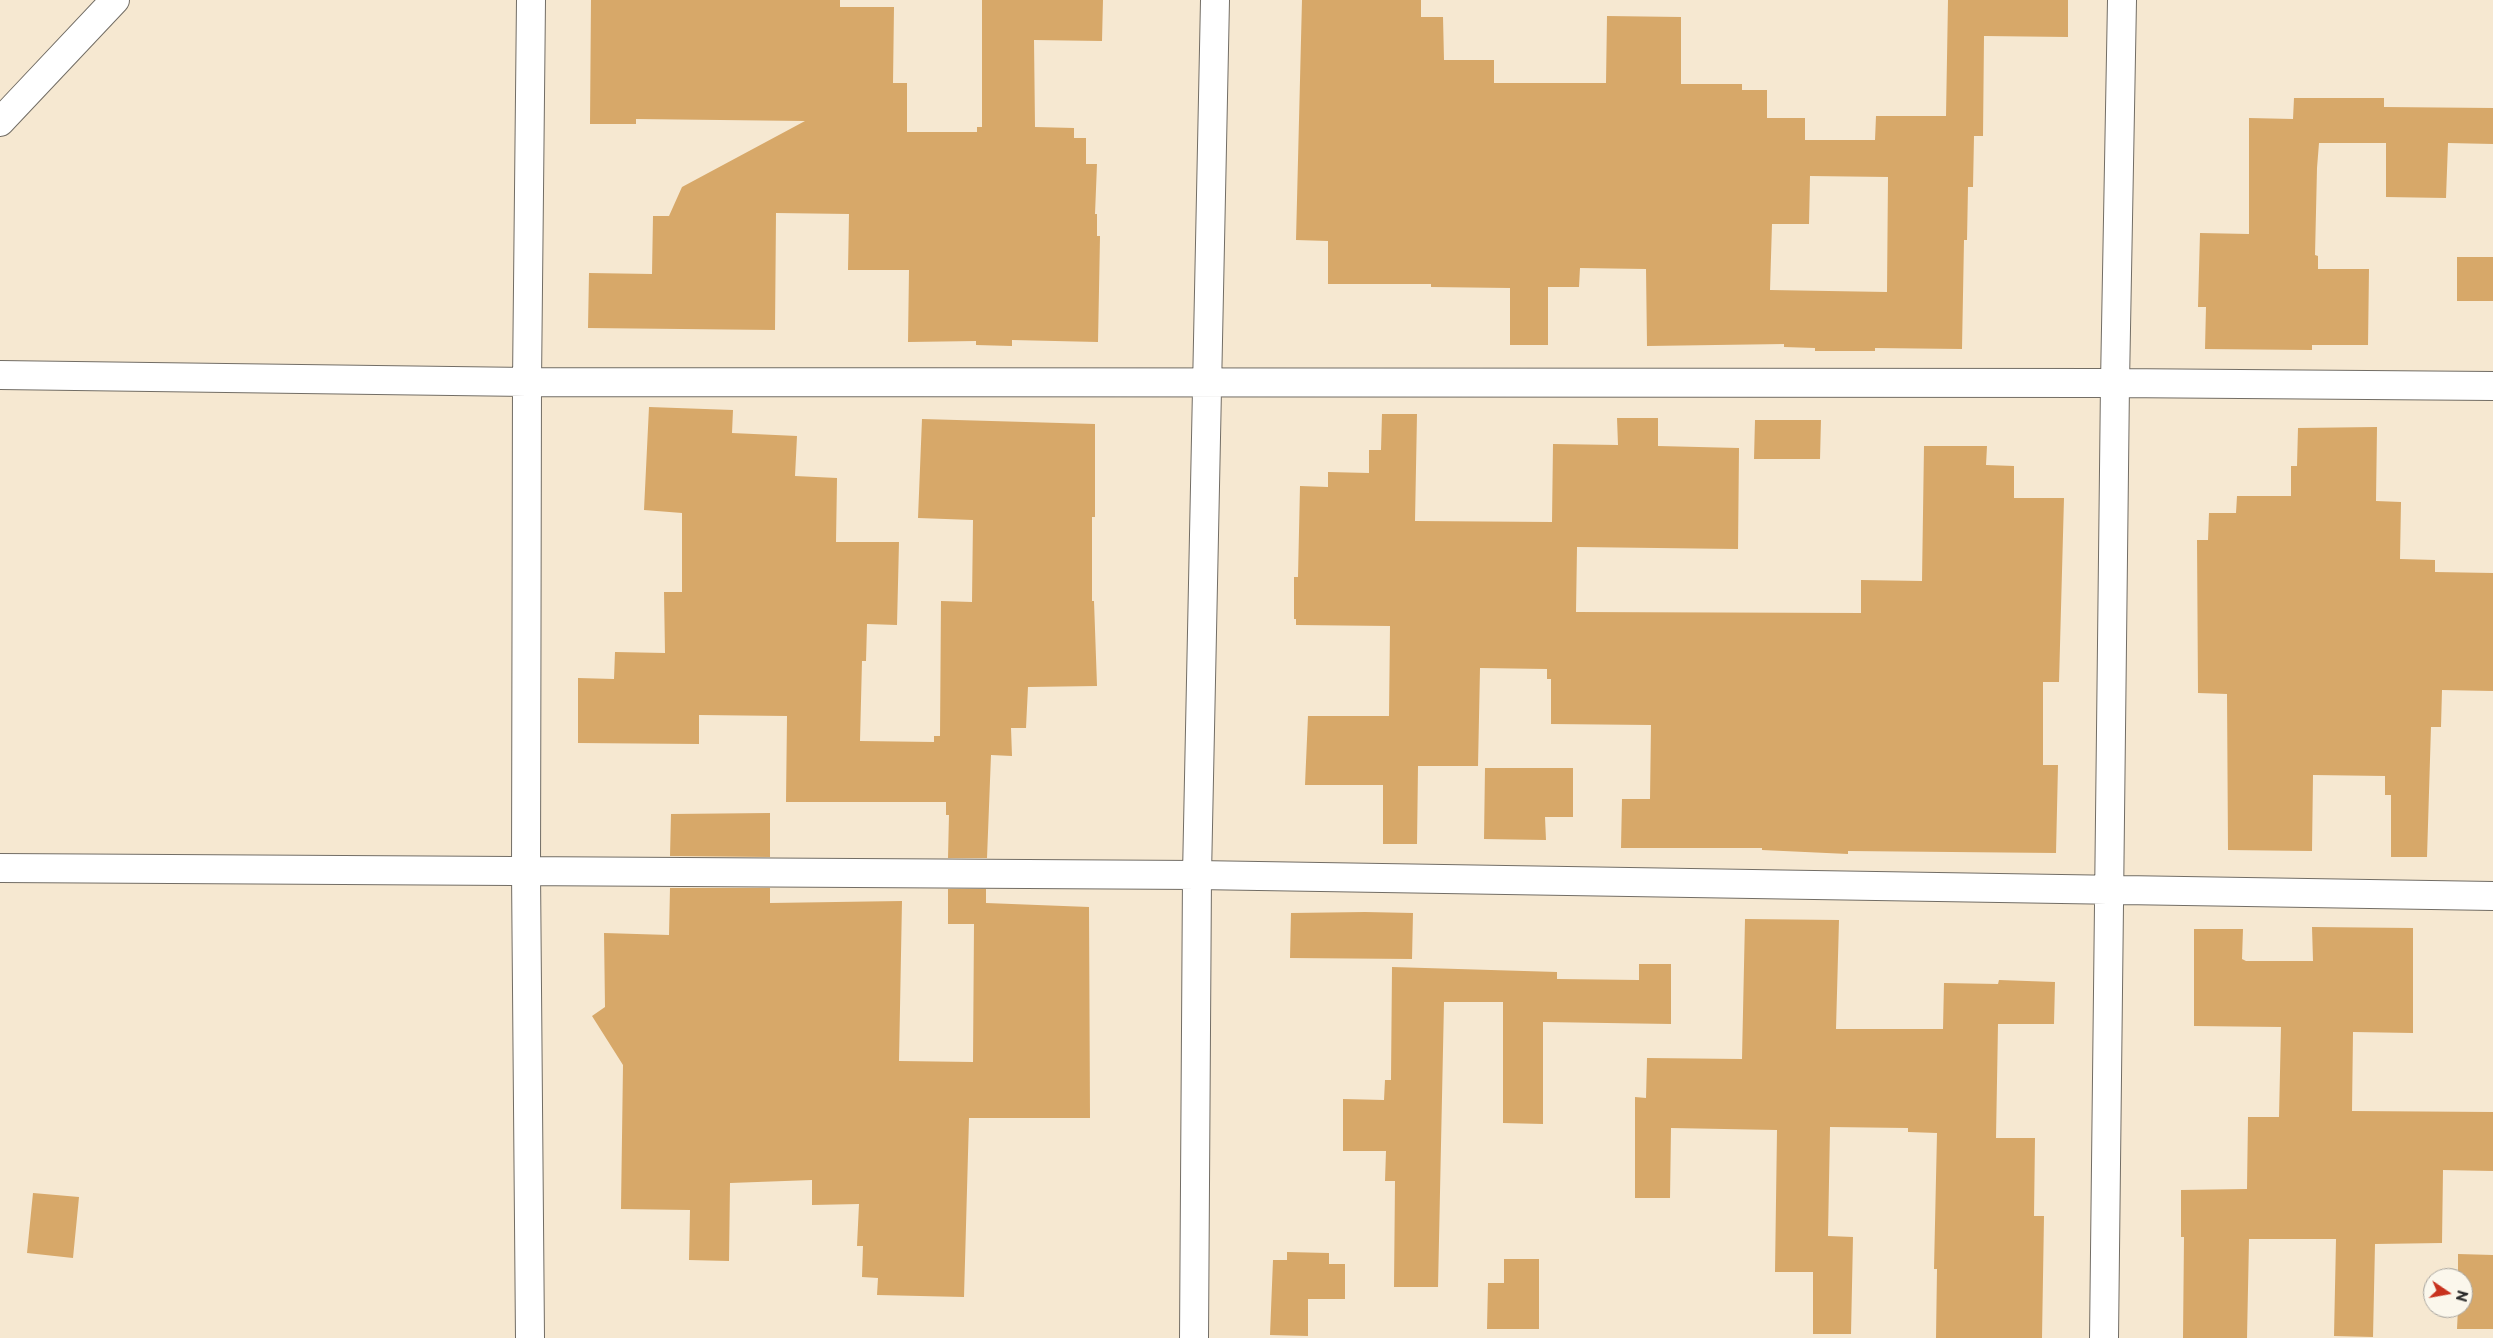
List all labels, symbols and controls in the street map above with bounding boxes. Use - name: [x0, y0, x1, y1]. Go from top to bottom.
- north arrow: [2423, 1268, 2473, 1318]
- text: N: [2451, 1288, 2474, 1304]

